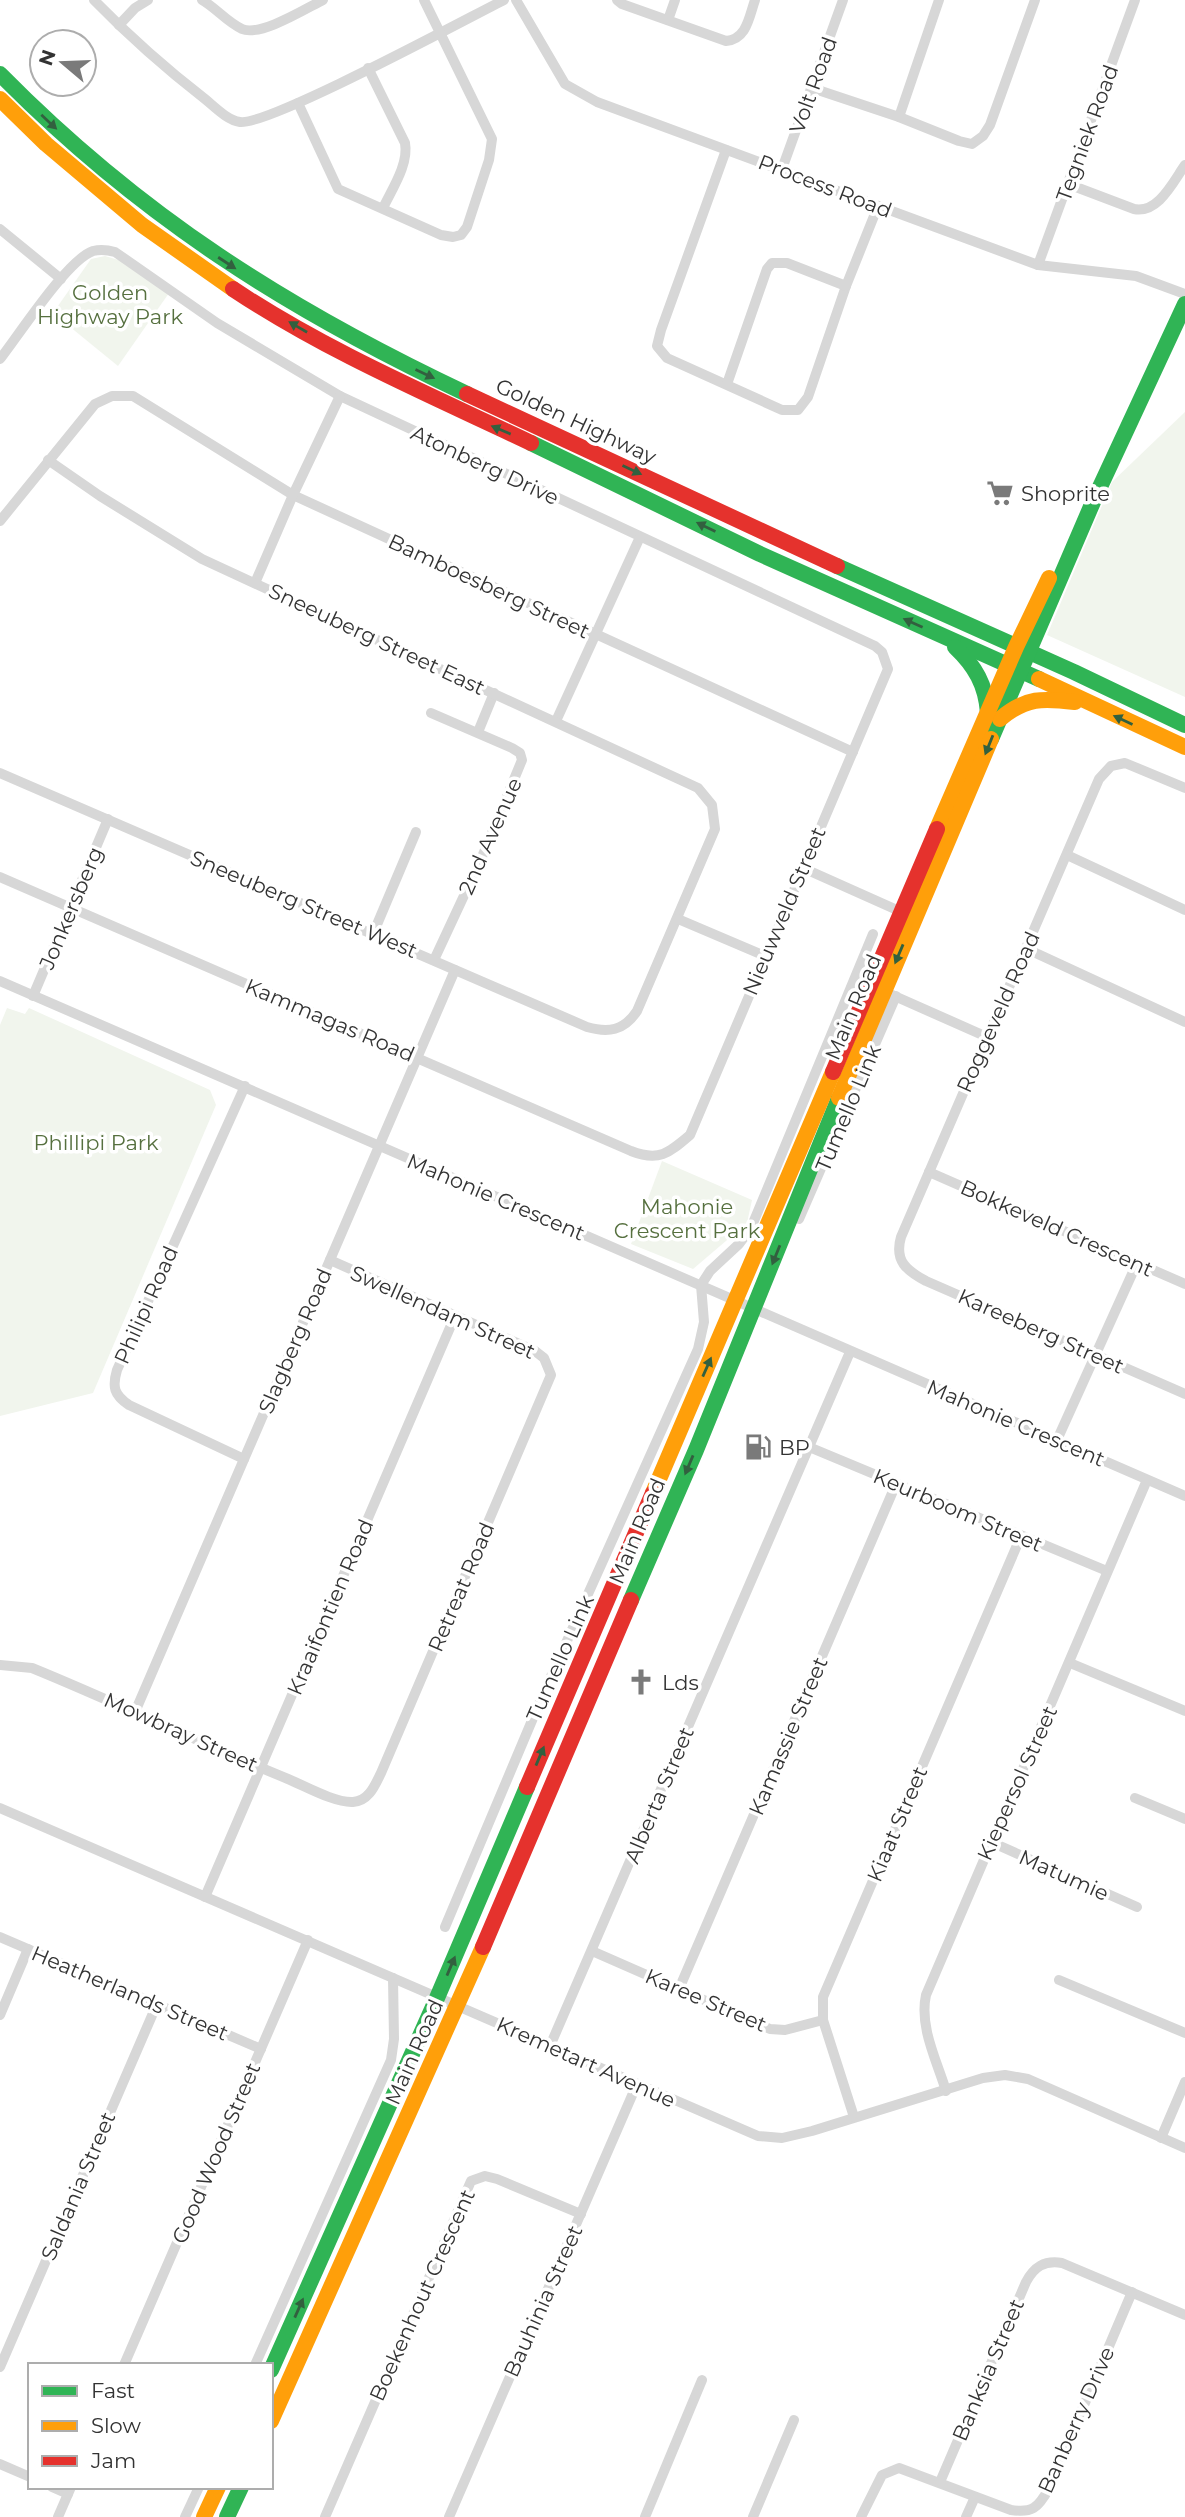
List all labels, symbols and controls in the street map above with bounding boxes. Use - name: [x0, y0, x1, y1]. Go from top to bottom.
- north arrow: [28, 28, 98, 98]
- street label: Volt Road: [784, 33, 842, 137]
- text: N: [34, 47, 61, 69]
- street label: Tegniek Road: [1051, 61, 1123, 205]
- one-way arrow: [40, 114, 58, 130]
- street label: Process Road: [755, 149, 895, 223]
- one-way arrow: [218, 256, 236, 270]
- park label: Golden Highway Park: [37, 280, 183, 329]
- one-way arrow: [288, 321, 308, 333]
- one-way arrow: [415, 368, 435, 380]
- street label: Golden Highway: [492, 373, 661, 469]
- street label: Atonberg Drive: [407, 420, 563, 510]
- one-way arrow: [491, 424, 511, 436]
- one-way arrow: [622, 464, 642, 476]
- supermarket icon: Shoprite: [985, 478, 1015, 508]
- place label: Shoprite: [1021, 481, 1110, 506]
- one-way arrow: [696, 522, 716, 533]
- street label: Bamboesberg Street: [384, 528, 594, 644]
- street label: Sneeuberg Street East: [265, 578, 489, 700]
- one-way arrow: [902, 617, 923, 628]
- one-way arrow: [1113, 714, 1133, 725]
- one-way arrow: [984, 735, 995, 756]
- street label: 2nd Avenue: [453, 774, 527, 898]
- street label: Nieuwveld Street: [737, 823, 831, 999]
- street label: Jonkersberg: [34, 843, 108, 974]
- street label: Sneeuberg Street West: [187, 845, 421, 963]
- street label: Roggeveld Road: [951, 928, 1045, 1096]
- one-way arrow: [893, 943, 904, 964]
- street label: Main Road: [819, 950, 887, 1064]
- street label: Kammagas Road: [242, 973, 418, 1067]
- street label: Tumello Link: [810, 1040, 886, 1175]
- park label: Phillipi Park: [33, 1130, 159, 1155]
- street label: Mahonie Crescent: [403, 1148, 589, 1246]
- street label: Bokkeveld Crescent: [957, 1174, 1157, 1282]
- park label: Mahonie Crescent Park: [614, 1194, 761, 1243]
- street label: Philipi Road: [109, 1242, 183, 1368]
- one-way arrow: [770, 1245, 781, 1266]
- street label: Swellendam Street: [347, 1260, 539, 1364]
- street label: Slagberg Road: [253, 1265, 337, 1417]
- street label: Kareeberg Street: [954, 1283, 1128, 1379]
- one-way arrow: [702, 1357, 713, 1378]
- street label: Mahonie Crescent: [923, 1374, 1109, 1472]
- fuel station icon: BP: [743, 1432, 773, 1462]
- place label: BP: [779, 1435, 810, 1460]
- one-way arrow: [683, 1455, 694, 1476]
- street label: Keurboom Street: [870, 1463, 1046, 1557]
- street label: Main Road: [603, 1474, 671, 1588]
- street label: Kraaifontien Road: [282, 1515, 378, 1699]
- street label: Retreat Road: [422, 1518, 500, 1656]
- street label: Tumello Link: [521, 1591, 599, 1725]
- street label: Kamassie Street: [743, 1653, 833, 1819]
- church icon: Lds: [626, 1667, 656, 1697]
- place label: Lds: [662, 1670, 699, 1695]
- street label: Mowbray Street: [100, 1687, 262, 1777]
- street label: Kiepersol Street: [972, 1702, 1062, 1864]
- street label: Alberta Street: [619, 1723, 699, 1867]
- one-way arrow: [534, 1746, 545, 1767]
- street label: Kiaat Street: [861, 1763, 933, 1885]
- street label: Matumie: [1015, 1844, 1113, 1906]
- street label: Heatherlands Street: [28, 1940, 232, 2046]
- one-way arrow: [445, 1956, 457, 1976]
- street label: Karee Street: [641, 1963, 771, 2037]
- street label: Main Road: [380, 1995, 448, 2109]
- street label: Kremetart Avenue: [493, 2011, 679, 2113]
- street label: Good Wood Street: [167, 2059, 265, 2247]
- street label: Saldania Street: [35, 2108, 121, 2264]
- street label: Boekenhout Crescent: [364, 2185, 480, 2405]
- street label: Bauhinia Street: [498, 2221, 588, 2381]
- street label: Banksia Street: [947, 2295, 1029, 2445]
- one-way arrow: [293, 2298, 305, 2318]
- street label: Banberry Drive: [1032, 2343, 1120, 2497]
- legend: [28, 2363, 273, 2489]
- text: Fast: [91, 2378, 135, 2403]
- text: Slow: [91, 2413, 141, 2438]
- text: Jam: [90, 2448, 136, 2473]

